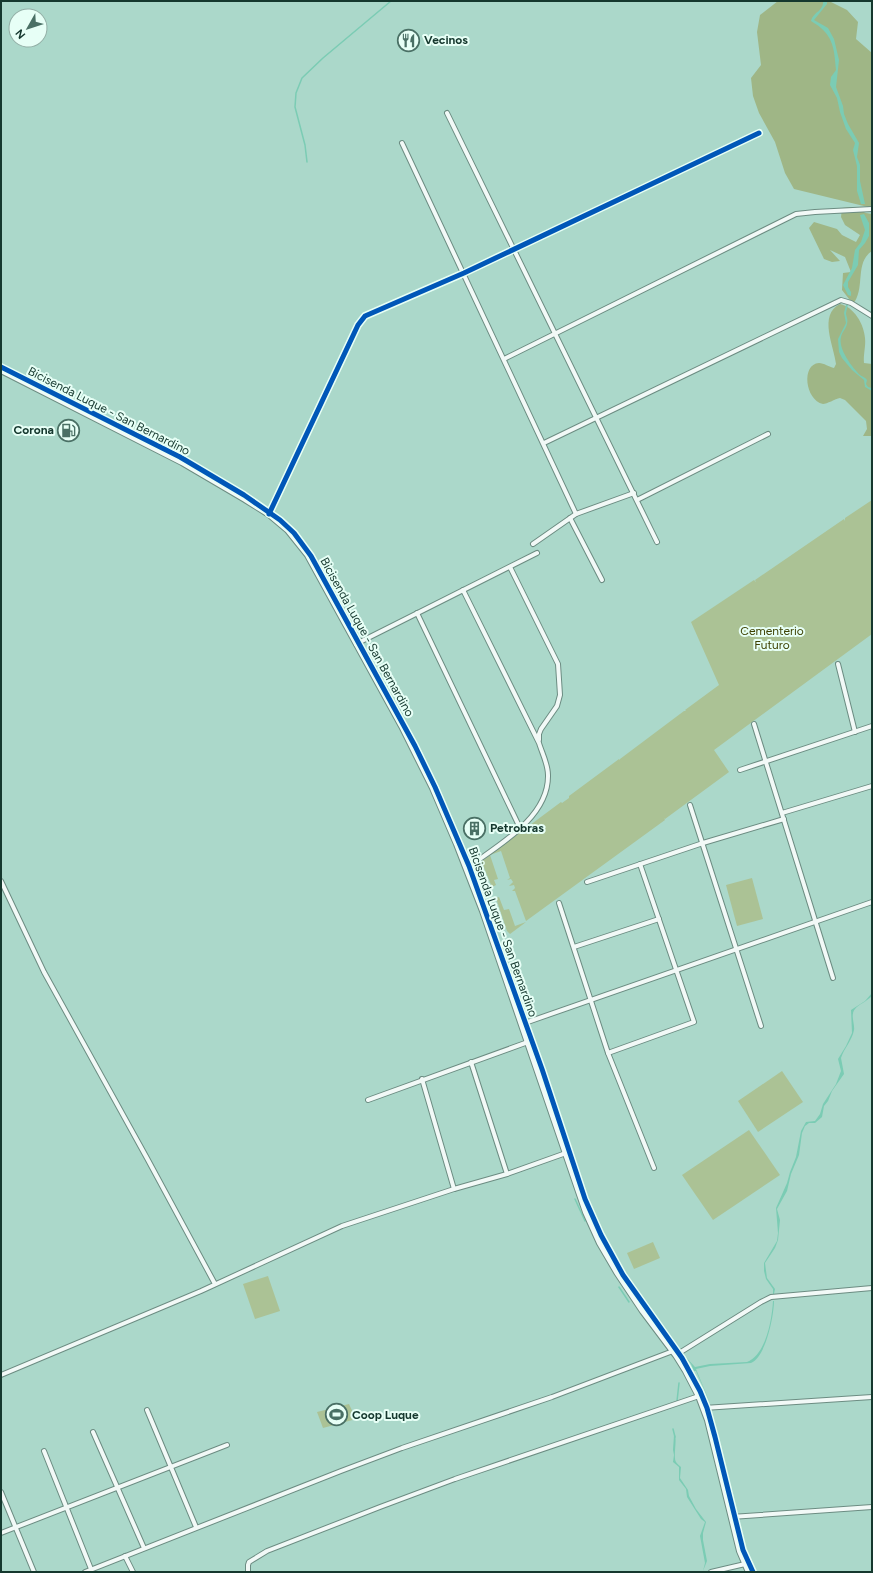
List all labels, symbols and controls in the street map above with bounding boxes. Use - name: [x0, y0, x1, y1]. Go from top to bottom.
- north arrow: [8, 8, 48, 48]
- text: N: [13, 27, 28, 41]
- restaurant icon: Vecinos: [395, 27, 421, 53]
- place label: Vecinos: [424, 33, 468, 47]
- street label: Bicisenda Luque - San Bernardino: [26, 364, 192, 458]
- fuel station icon: Corona: [56, 417, 82, 443]
- place label: Corona: [14, 423, 54, 437]
- street label: Bicisenda Luque - San Bernardino: [317, 555, 417, 719]
- park label: Cementerio Futuro: [740, 624, 804, 652]
- building icon: Petrobras: [461, 815, 487, 841]
- place label: Petrobras: [490, 821, 544, 835]
- street label: Bicisenda Luque - San Bernardino: [466, 845, 540, 1019]
- sports icon: Coop Luque: [323, 1402, 349, 1428]
- place label: Coop Luque: [352, 1408, 419, 1422]

